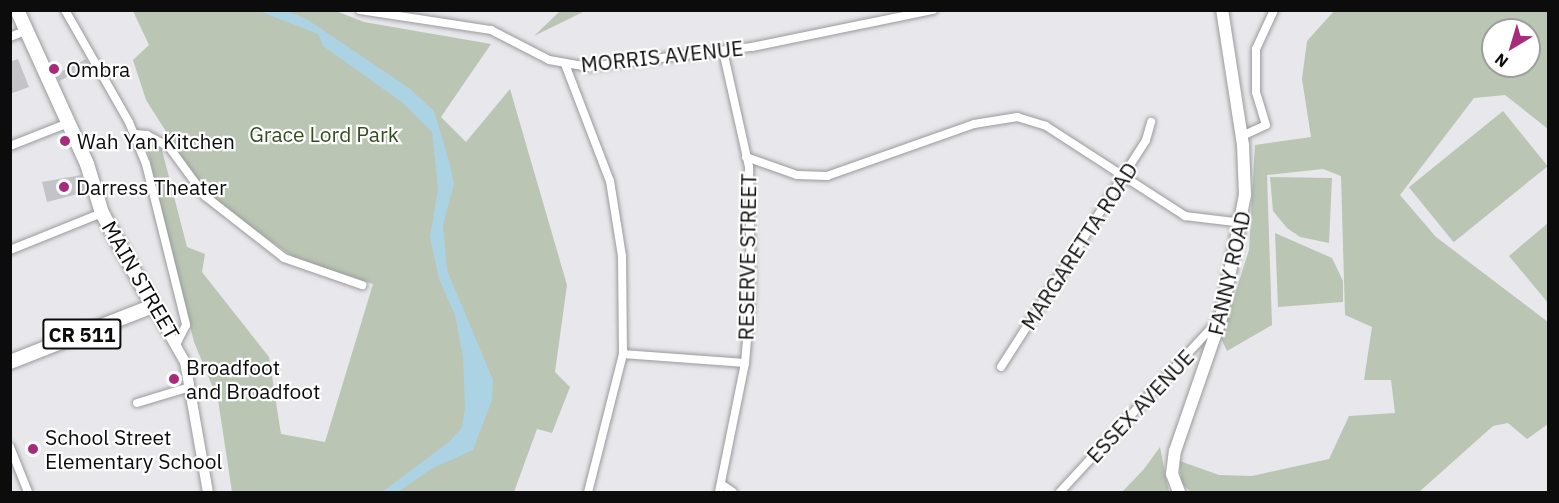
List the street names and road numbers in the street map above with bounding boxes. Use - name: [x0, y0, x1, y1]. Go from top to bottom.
- street label: MORRIS AVENUE: [579, 35, 745, 77]
- street label: MARGARETTA ROAD: [1016, 158, 1142, 334]
- street label: RESERVE STREET: [733, 173, 761, 341]
- street label: FANNY ROAD: [1202, 208, 1256, 338]
- street label: MAIN STREET: [97, 216, 185, 344]
- road number: CR 511: [42, 317, 122, 351]
- street label: ESSEX AVENUE: [1081, 344, 1199, 468]

